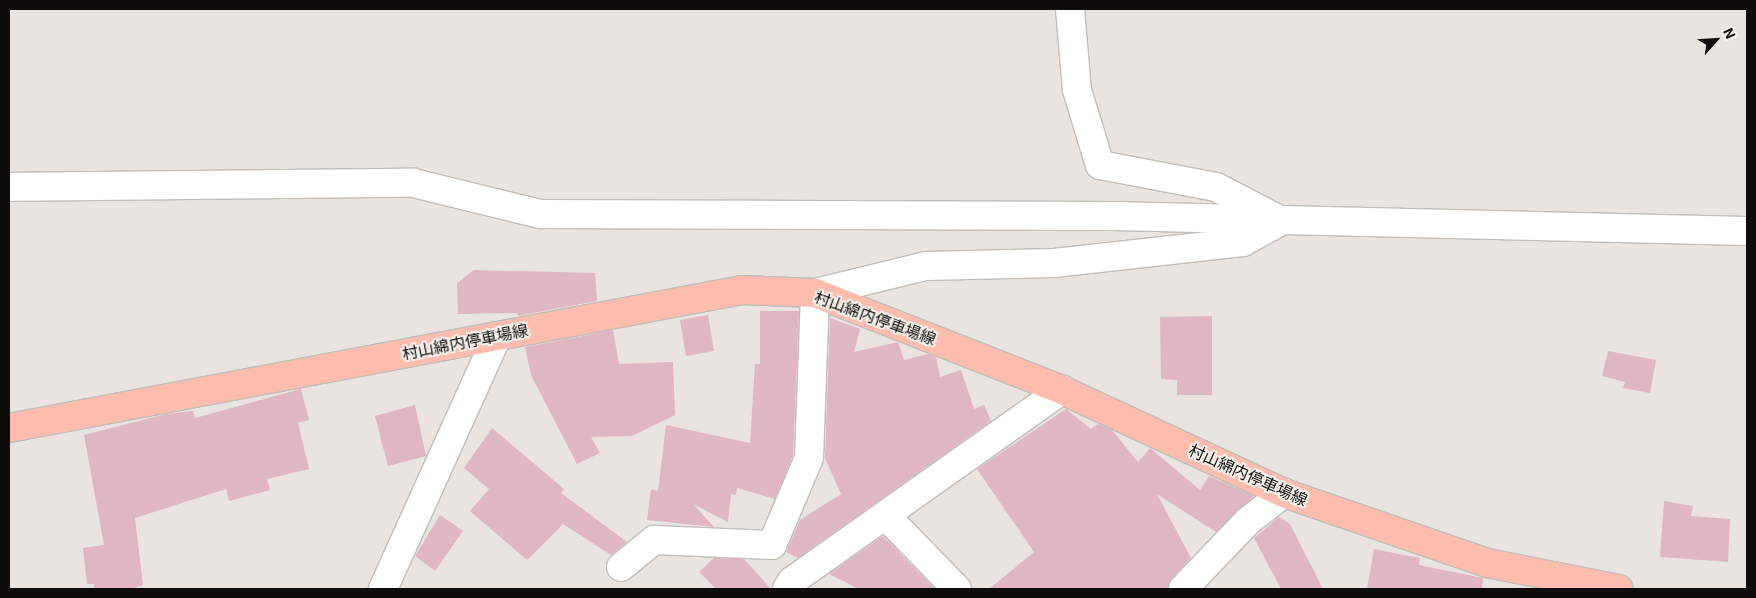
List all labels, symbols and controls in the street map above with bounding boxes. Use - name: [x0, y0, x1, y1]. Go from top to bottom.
- north arrow: [1691, 15, 1741, 65]
- text: N: [1720, 25, 1740, 41]
- street label: 村山綿内停車場線: [812, 287, 938, 349]
- street label: 村山綿内停車場線: [400, 320, 530, 364]
- street label: 村山綿内停車場線: [1186, 440, 1310, 510]

